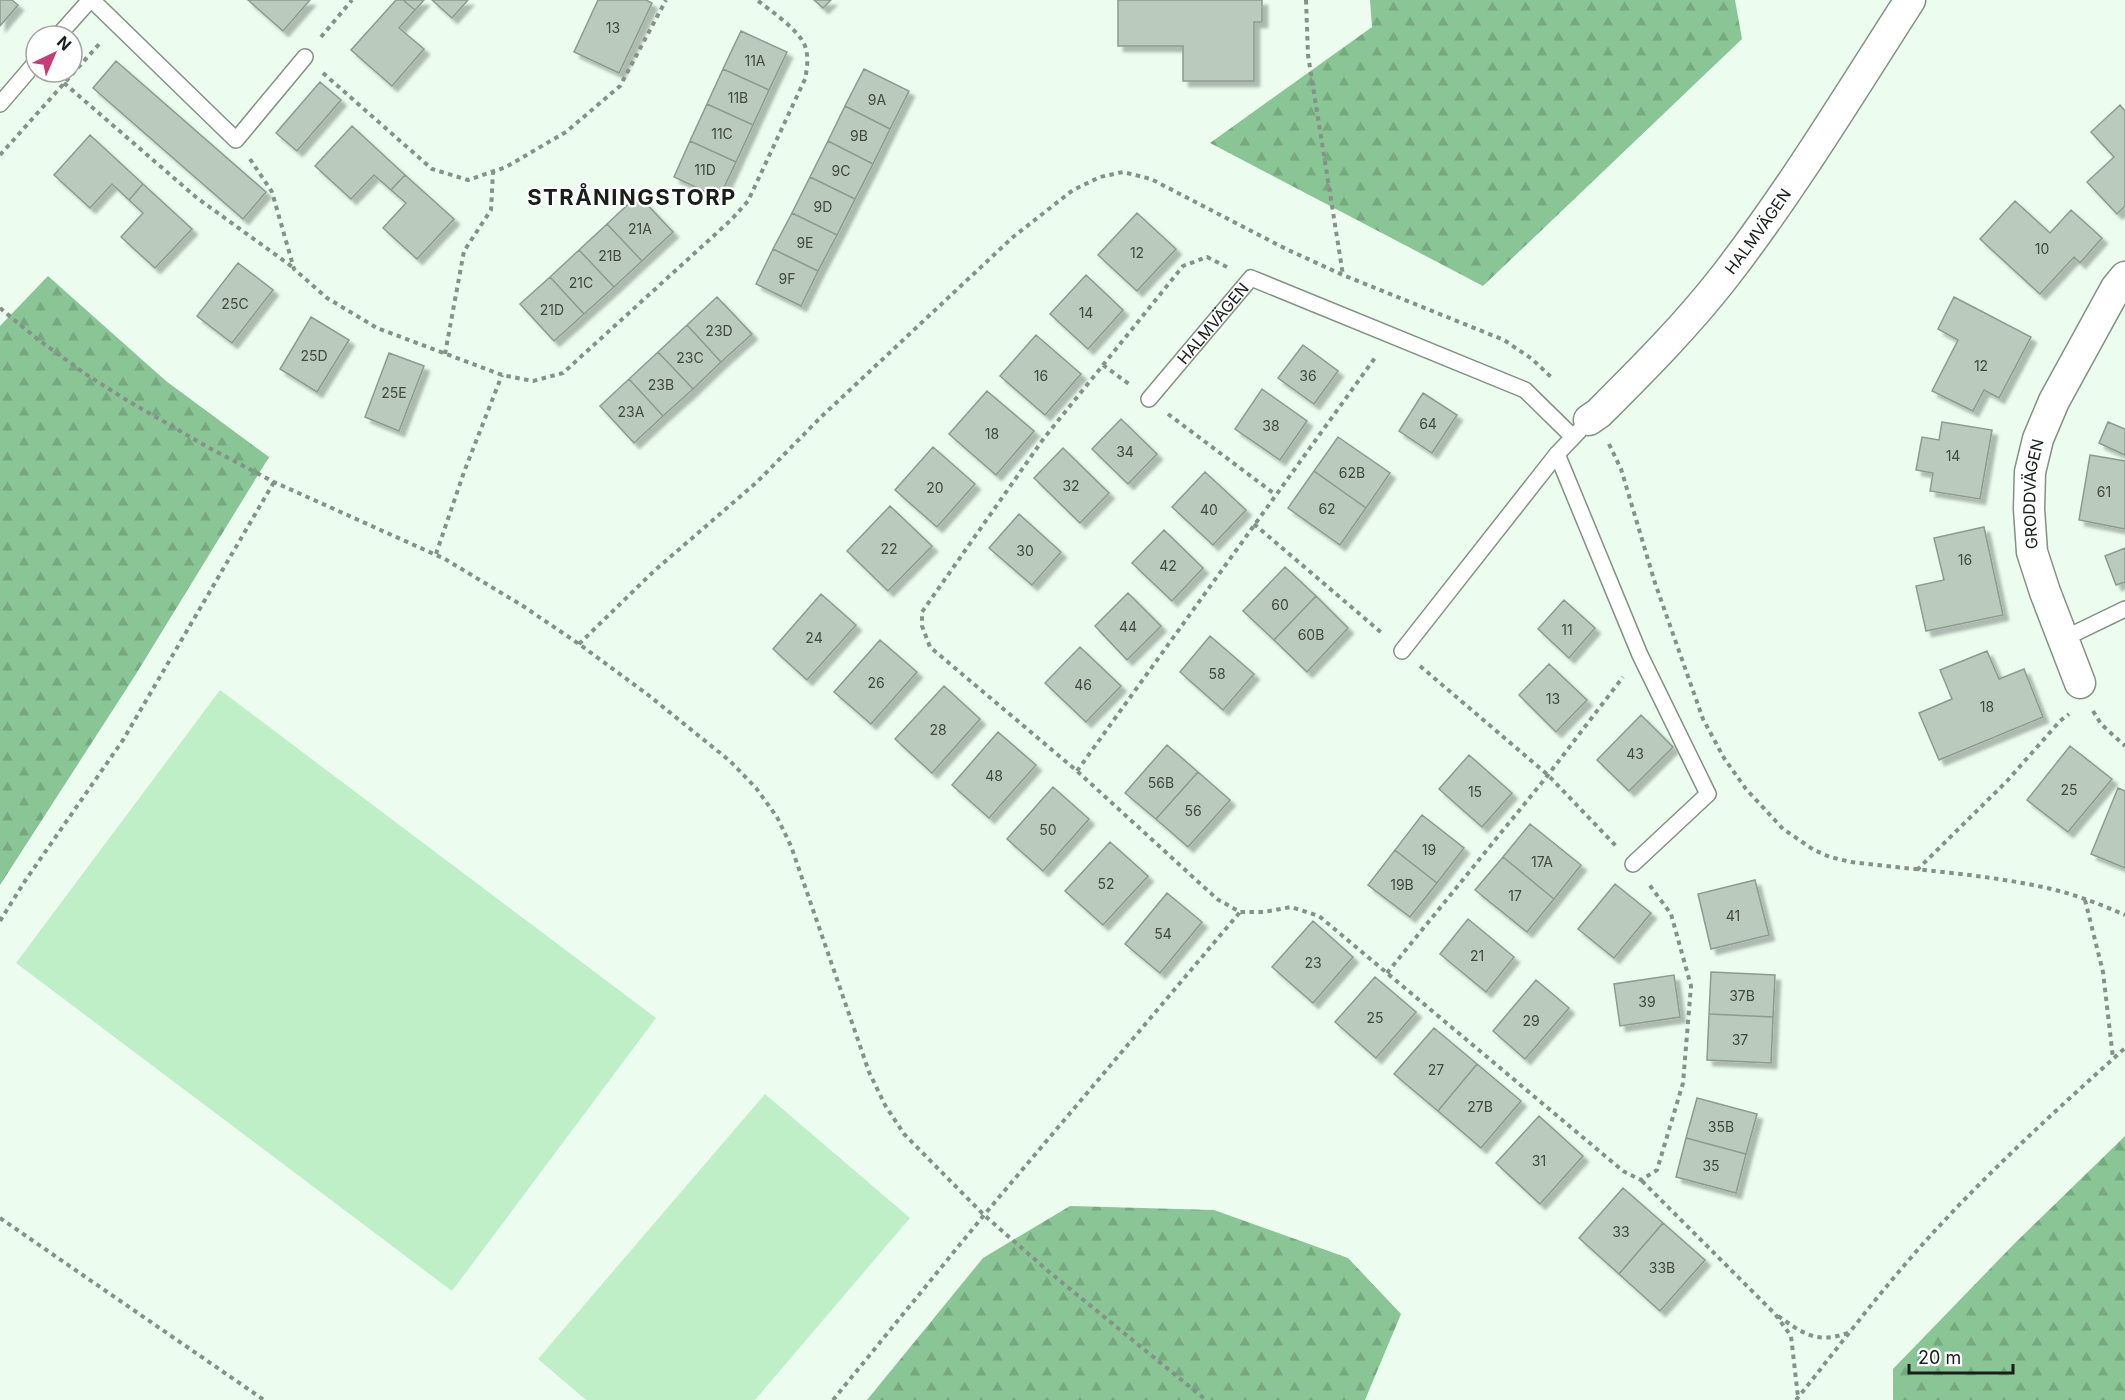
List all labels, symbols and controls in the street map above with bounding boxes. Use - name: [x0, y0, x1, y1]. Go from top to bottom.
- house number: 13: [606, 19, 620, 36]
- north arrow: [24, 24, 84, 84]
- text: N: [53, 32, 76, 55]
- house number: 11A: [744, 52, 766, 69]
- house number: 11B: [728, 89, 748, 106]
- house number: 9A: [868, 91, 887, 108]
- house number: 11C: [711, 125, 733, 142]
- house number: 9B: [850, 127, 868, 144]
- house number: 11D: [694, 161, 716, 178]
- house number: 9C: [832, 162, 850, 179]
- district label: STRÅNINGSTORP: [527, 183, 737, 210]
- street label: HALMVÄGEN: [1720, 185, 1795, 278]
- house number: 9D: [814, 198, 832, 215]
- house number: 21A: [628, 220, 652, 237]
- house number: 9E: [796, 234, 814, 251]
- house number: 10: [2035, 240, 2049, 257]
- house number: 12: [1130, 244, 1144, 261]
- house number: 21B: [598, 247, 622, 264]
- house number: 9F: [779, 270, 795, 287]
- house number: 21C: [569, 274, 593, 291]
- street label: HALMVÄGEN: [1173, 278, 1253, 368]
- house number: 25C: [221, 295, 249, 312]
- house number: 21D: [540, 301, 564, 318]
- house number: 14: [1079, 304, 1093, 321]
- house number: 23D: [705, 322, 733, 339]
- house number: 25D: [300, 347, 328, 364]
- house number: 23C: [676, 349, 704, 366]
- house number: 12: [1974, 357, 1988, 374]
- house number: 16: [1034, 367, 1048, 384]
- house number: 36: [1299, 367, 1317, 384]
- house number: 23B: [648, 376, 674, 393]
- house number: 25E: [381, 384, 407, 401]
- house number: 23A: [618, 403, 645, 420]
- house number: 64: [1419, 415, 1437, 432]
- house number: 38: [1262, 417, 1280, 434]
- house number: 18: [985, 425, 999, 442]
- street label: GRODDVÄGEN: [2019, 437, 2048, 550]
- house number: 34: [1116, 443, 1134, 460]
- house number: 14: [1946, 447, 1960, 464]
- house number: 62B: [1339, 464, 1365, 481]
- house number: 32: [1062, 477, 1080, 494]
- house number: 20: [926, 479, 944, 496]
- house number: 61: [2097, 483, 2111, 500]
- house number: 62: [1318, 500, 1336, 517]
- house number: 40: [1200, 501, 1218, 518]
- house number: 22: [880, 540, 898, 557]
- house number: 30: [1016, 542, 1034, 559]
- house number: 16: [1958, 551, 1972, 568]
- house number: 42: [1159, 557, 1177, 574]
- house number: 60: [1271, 596, 1289, 613]
- house number: 44: [1119, 618, 1137, 635]
- house number: 11: [1561, 621, 1573, 638]
- house number: 60B: [1298, 626, 1324, 643]
- house number: 24: [805, 629, 823, 646]
- house number: 58: [1208, 665, 1226, 682]
- house number: 26: [867, 674, 885, 691]
- house number: 46: [1074, 676, 1092, 693]
- house number: 13: [1546, 690, 1560, 707]
- house number: 18: [1980, 698, 1994, 715]
- house number: 28: [929, 721, 947, 738]
- house number: 43: [1626, 745, 1644, 762]
- house number: 48: [985, 767, 1003, 784]
- house number: 56B: [1148, 774, 1174, 791]
- house number: 25: [2060, 781, 2078, 798]
- house number: 15: [1468, 783, 1482, 800]
- house number: 56: [1184, 802, 1202, 819]
- house number: 50: [1039, 821, 1057, 838]
- house number: 19: [1422, 841, 1436, 858]
- house number: 17A: [1531, 853, 1553, 870]
- house number: 52: [1097, 875, 1115, 892]
- house number: 19B: [1390, 876, 1414, 893]
- house number: 17: [1508, 887, 1522, 904]
- house number: 41: [1726, 907, 1740, 924]
- house number: 54: [1154, 925, 1172, 942]
- house number: 21: [1470, 947, 1484, 964]
- house number: 23: [1304, 954, 1322, 971]
- house number: 37B: [1729, 987, 1755, 1004]
- house number: 39: [1638, 993, 1656, 1010]
- house number: 25: [1366, 1009, 1384, 1026]
- house number: 29: [1522, 1012, 1540, 1029]
- house number: 37: [1732, 1031, 1748, 1048]
- house number: 27: [1428, 1061, 1444, 1078]
- house number: 27B: [1467, 1098, 1493, 1115]
- house number: 35B: [1708, 1118, 1734, 1135]
- house number: 31: [1532, 1152, 1546, 1169]
- house number: 35: [1702, 1157, 1720, 1174]
- house number: 33: [1612, 1223, 1630, 1240]
- house number: 33B: [1649, 1259, 1675, 1276]
- scale bar: [1909, 1337, 2012, 1375]
- text: 20 m: [1918, 1347, 1961, 1368]

